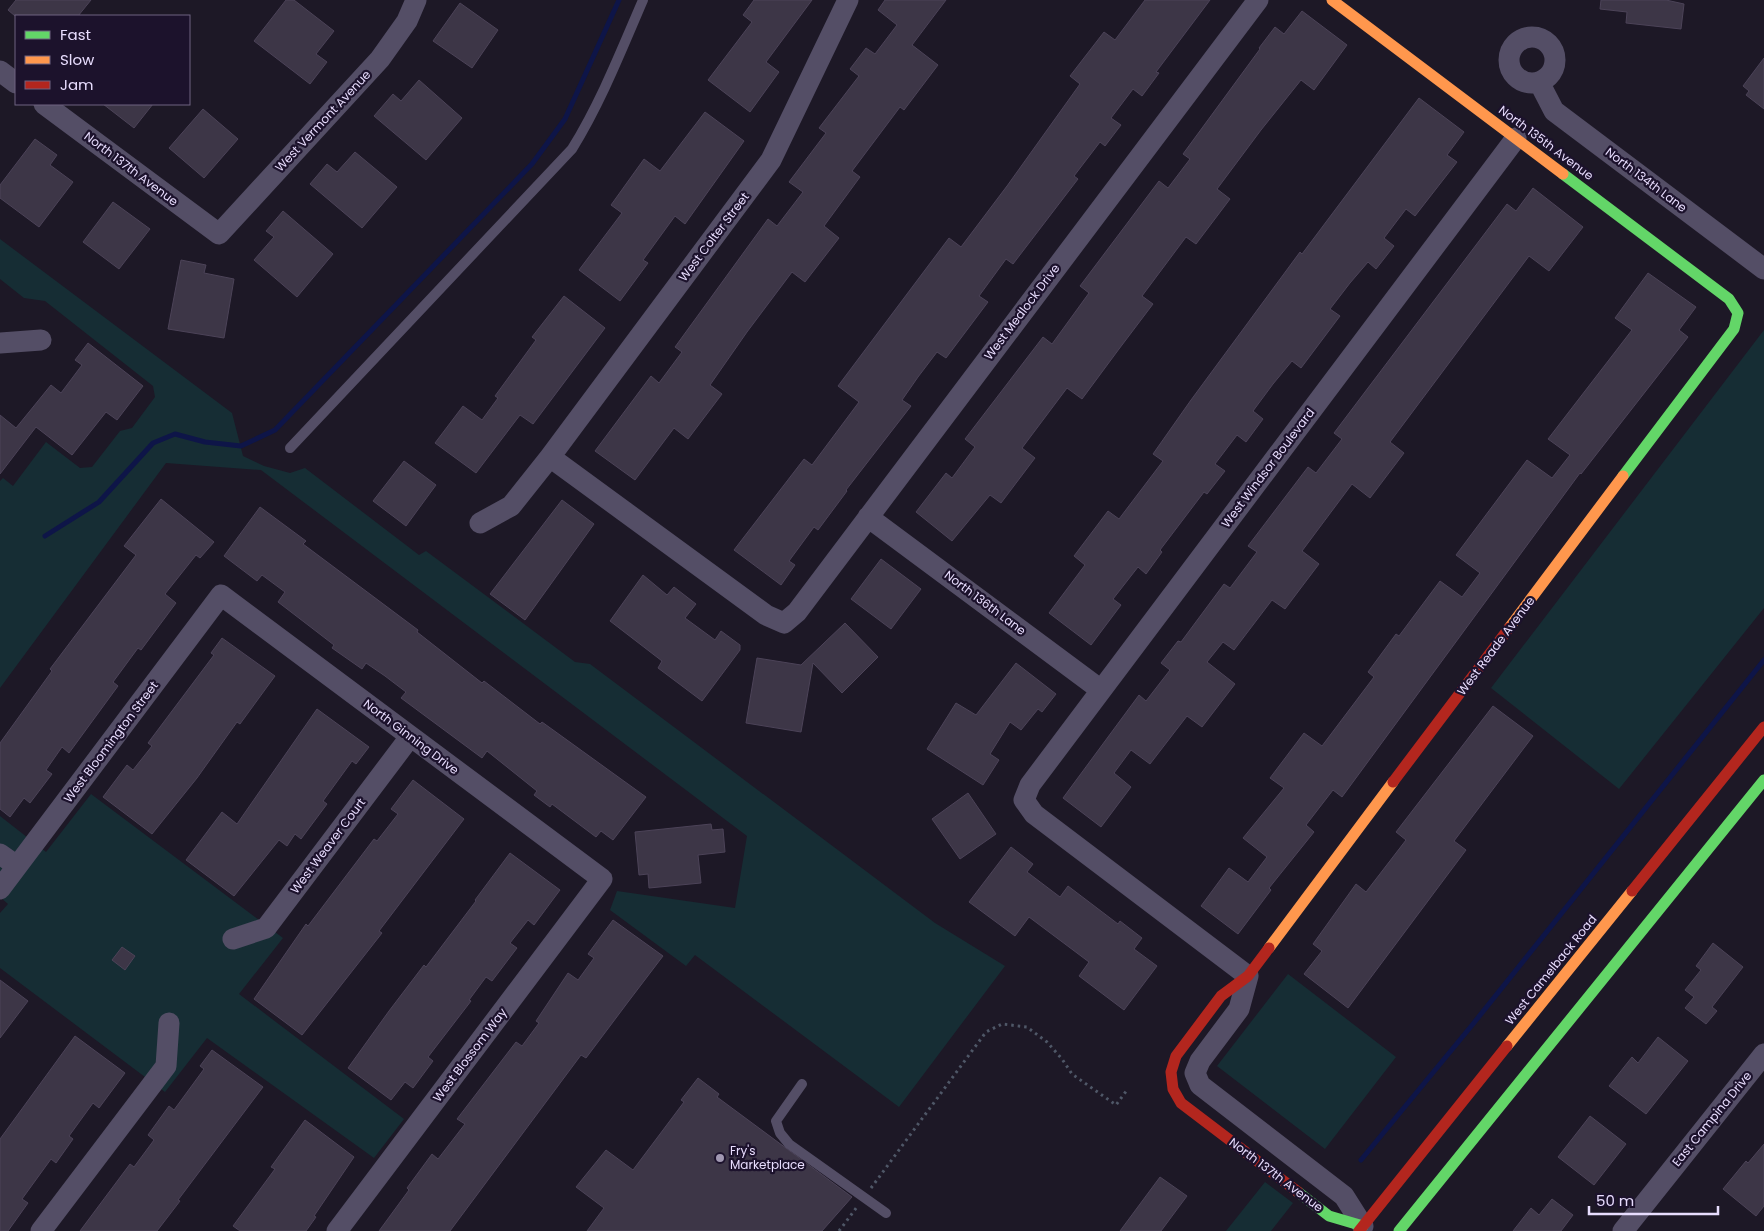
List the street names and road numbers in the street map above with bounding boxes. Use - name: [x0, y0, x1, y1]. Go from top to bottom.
- street label: West Vermont Avenue: [271, 66, 374, 175]
- street label: North 135th Avenue: [1495, 101, 1597, 184]
- street label: North 137th Avenue: [81, 128, 182, 210]
- street label: North 134th Lane: [1602, 143, 1691, 216]
- street label: West Colter Street: [674, 189, 753, 285]
- street label: West Medlock Drive: [980, 260, 1063, 363]
- street label: West Windsor Boulevard: [1217, 404, 1318, 531]
- street label: North 136th Lane: [941, 566, 1030, 639]
- street label: West Reade Avenue: [1453, 593, 1538, 699]
- street label: West Bloomington Street: [59, 678, 162, 806]
- street label: North Ginning Drive: [360, 695, 463, 778]
- street label: West Weaver Court: [286, 794, 369, 897]
- street label: West Camelback Road: [1501, 911, 1600, 1028]
- street label: West Blossom Way: [429, 1004, 511, 1105]
- street label: East Campina Drive: [1668, 1067, 1755, 1170]
- street label: North 137th Avenue: [1226, 1134, 1327, 1216]

